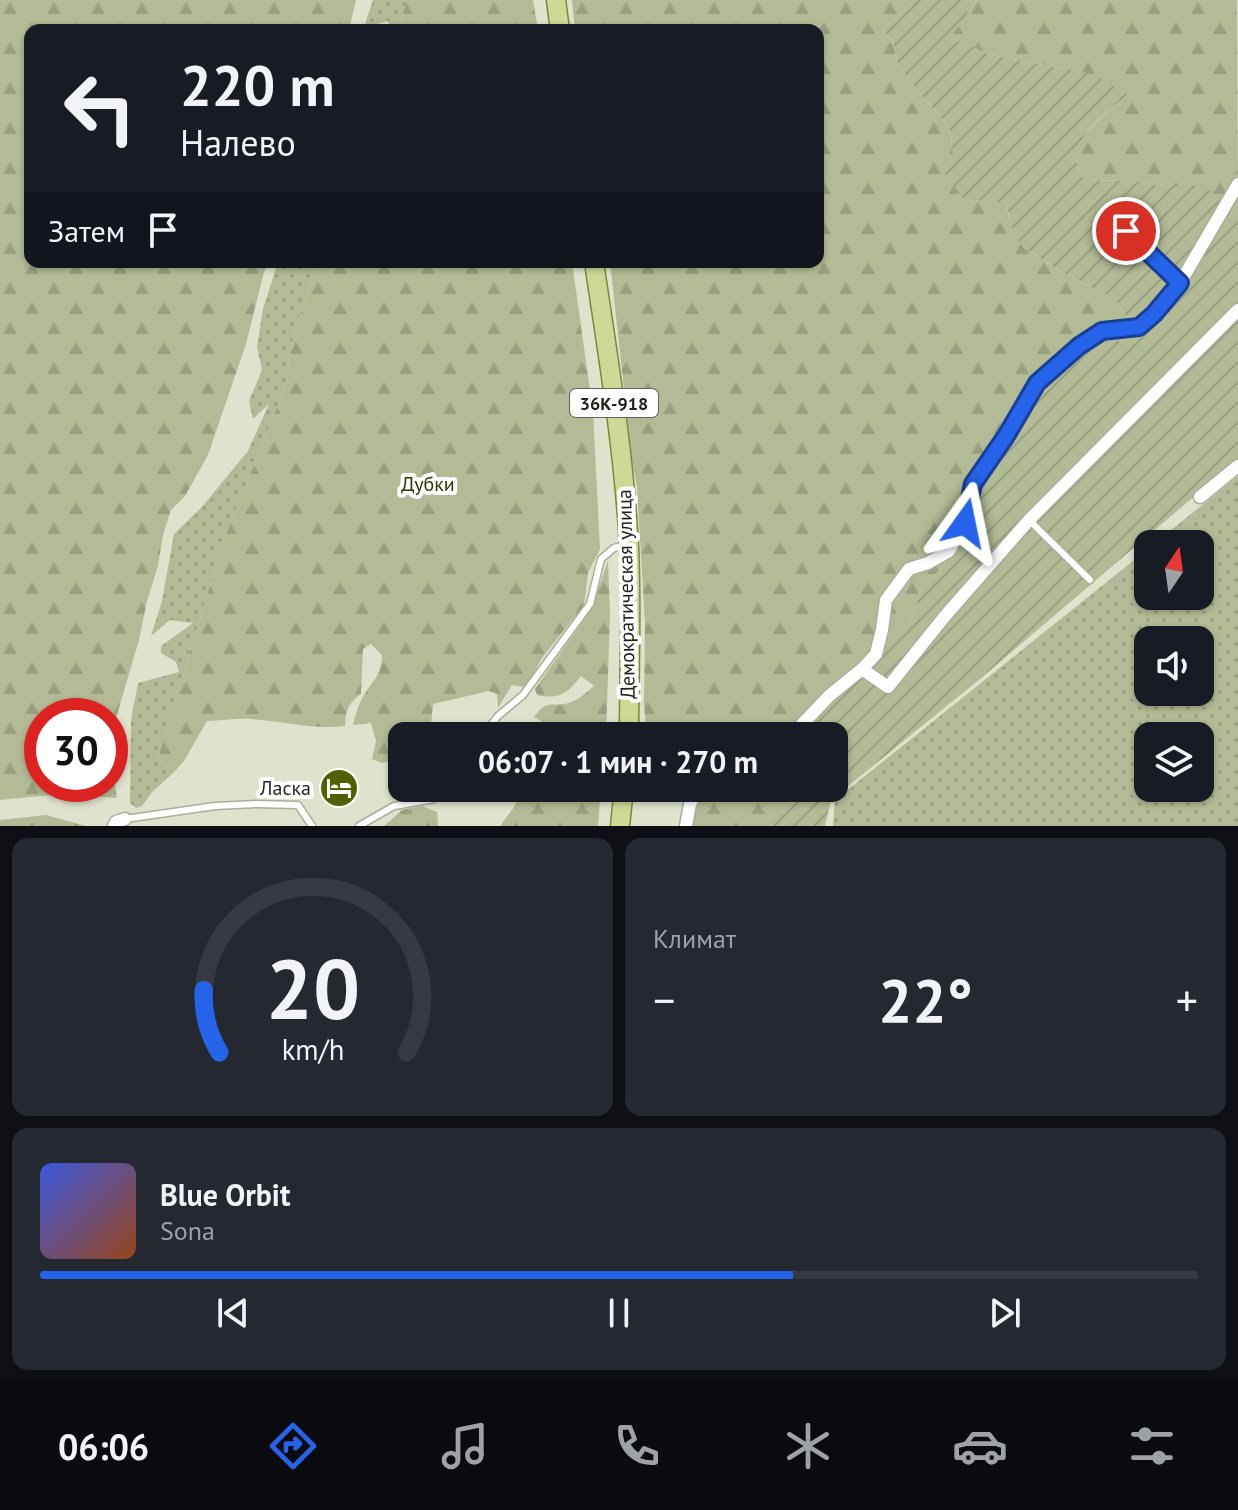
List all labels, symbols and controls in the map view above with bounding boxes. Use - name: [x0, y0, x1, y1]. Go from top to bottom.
- text: 220 m: [180, 49, 335, 121]
- icon: left: [48, 56, 152, 160]
- text: Налево: [180, 119, 296, 166]
- pin: [1092, 197, 1160, 265]
- icon: arrive: [141, 208, 185, 252]
- icon: arrive: [1104, 209, 1148, 253]
- text: Затем: [48, 211, 125, 250]
- road number: 36К-918: [570, 389, 658, 417]
- park label: Дубки: [401, 471, 455, 497]
- position arrow: [923, 481, 1007, 565]
- street label: Демократическая улица: [611, 489, 641, 699]
- north arrow: [1134, 530, 1214, 610]
- map controls: [1134, 530, 1214, 802]
- button: sound: [1134, 626, 1214, 706]
- speed limit sign: 30: [24, 698, 128, 802]
- button: layers: [1134, 722, 1214, 802]
- text: 06:07 · 1 мин · 270 m: [478, 742, 758, 781]
- hotel icon: Ласка: [318, 767, 360, 809]
- place label: Ласка: [259, 775, 311, 801]
- text: Климат: [653, 922, 736, 955]
- text: 20: [265, 934, 360, 1042]
- text: 22°: [878, 961, 973, 1039]
- text: −: [653, 971, 675, 1028]
- text: +: [1176, 971, 1198, 1028]
- text: km/h: [281, 1031, 344, 1068]
- text: Blue Orbit: [160, 1175, 290, 1214]
- text: Sona: [160, 1214, 215, 1247]
- icon: previous: [211, 1291, 255, 1335]
- icon: pause: [597, 1291, 641, 1335]
- icon: next: [983, 1291, 1027, 1335]
- icon: directions: [265, 1418, 321, 1474]
- icon: music: [437, 1418, 493, 1474]
- icon: phone: [609, 1418, 665, 1474]
- icon: climate: [780, 1418, 836, 1474]
- icon: car: [952, 1418, 1008, 1474]
- icon: filters: [1124, 1418, 1180, 1474]
- text: 06:06: [58, 1423, 149, 1470]

